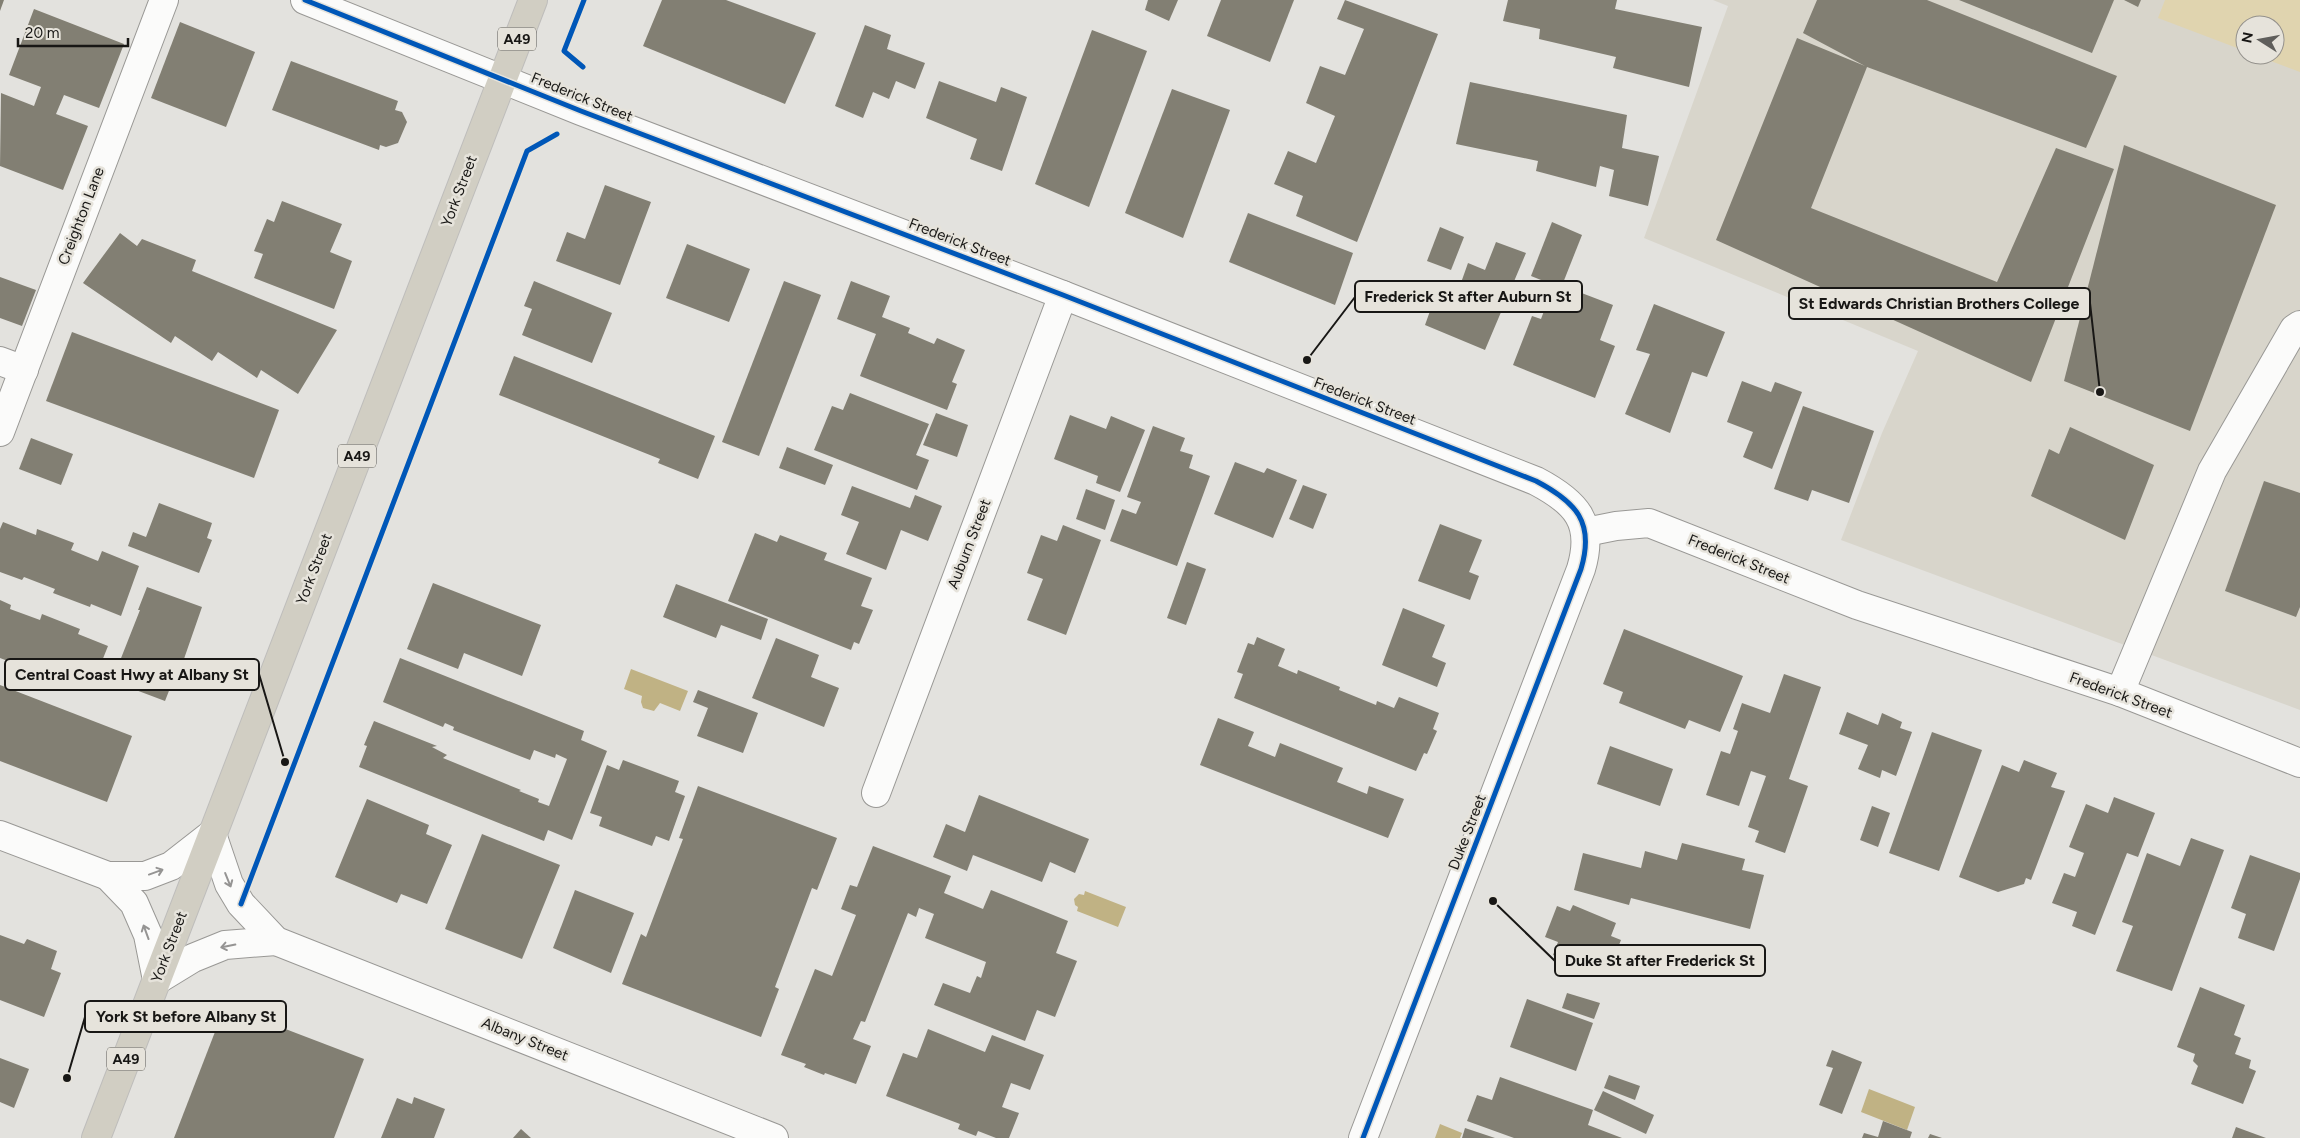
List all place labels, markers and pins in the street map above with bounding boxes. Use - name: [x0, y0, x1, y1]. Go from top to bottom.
- callout: Frederick St after Auburn St: [1355, 281, 1582, 312]
- callout: St Edwards Christian Brothers College: [1789, 288, 2090, 319]
- callout: Central Coast Hwy at Albany St: [5, 659, 259, 690]
- callout: Duke St after Frederick St: [1555, 945, 1765, 976]
- callout: York St before Albany St: [85, 1001, 286, 1032]

